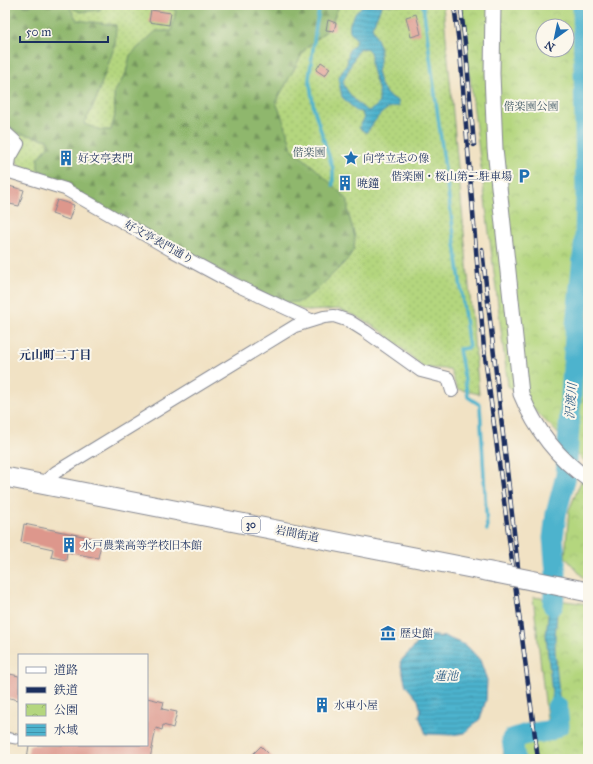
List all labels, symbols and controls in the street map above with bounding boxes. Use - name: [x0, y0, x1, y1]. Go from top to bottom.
- scale bar: [20, 18, 108, 44]
- north arrow: [535, 18, 575, 58]
- text: 50 m: [26, 25, 51, 39]
- text: N: [542, 38, 557, 54]
- park label: 偕楽園公園: [504, 100, 559, 113]
- park label: 偕楽園: [293, 146, 326, 159]
- building icon: 好文亭表門: [57, 149, 75, 167]
- place icon: 向学立志の像: [342, 149, 360, 167]
- place label: 好文亭表門: [78, 152, 133, 165]
- place label: 向学立志の像: [363, 152, 429, 165]
- parking icon: 偕楽園・桜山第二駐車場: [515, 167, 533, 185]
- place label: 偕楽園・桜山第二駐車場: [391, 170, 512, 183]
- building icon: 暁鐘: [336, 174, 354, 192]
- place label: 暁鐘: [357, 177, 379, 190]
- street label: 好文亭表門通り: [122, 218, 196, 266]
- district label: 元山町二丁目: [19, 348, 91, 362]
- water label: 沢渡川: [563, 381, 579, 419]
- road number: 30: [242, 517, 260, 533]
- street label: 岩間街道: [274, 523, 320, 545]
- building icon: 水戸農業高等学校旧本館: [60, 536, 78, 554]
- place label: 水戸農業高等学校旧本館: [81, 539, 202, 552]
- museum icon: 歴史館: [379, 624, 397, 642]
- place label: 歴史館: [400, 627, 433, 640]
- legend: [18, 654, 148, 746]
- text: 道路: [54, 663, 78, 677]
- water label: 蓮池: [434, 669, 460, 683]
- text: 鉄道: [53, 683, 78, 697]
- building icon: 水車小屋: [313, 696, 331, 714]
- place label: 水車小屋: [334, 699, 378, 712]
- text: 公園: [54, 703, 78, 717]
- text: 水域: [54, 723, 78, 737]

